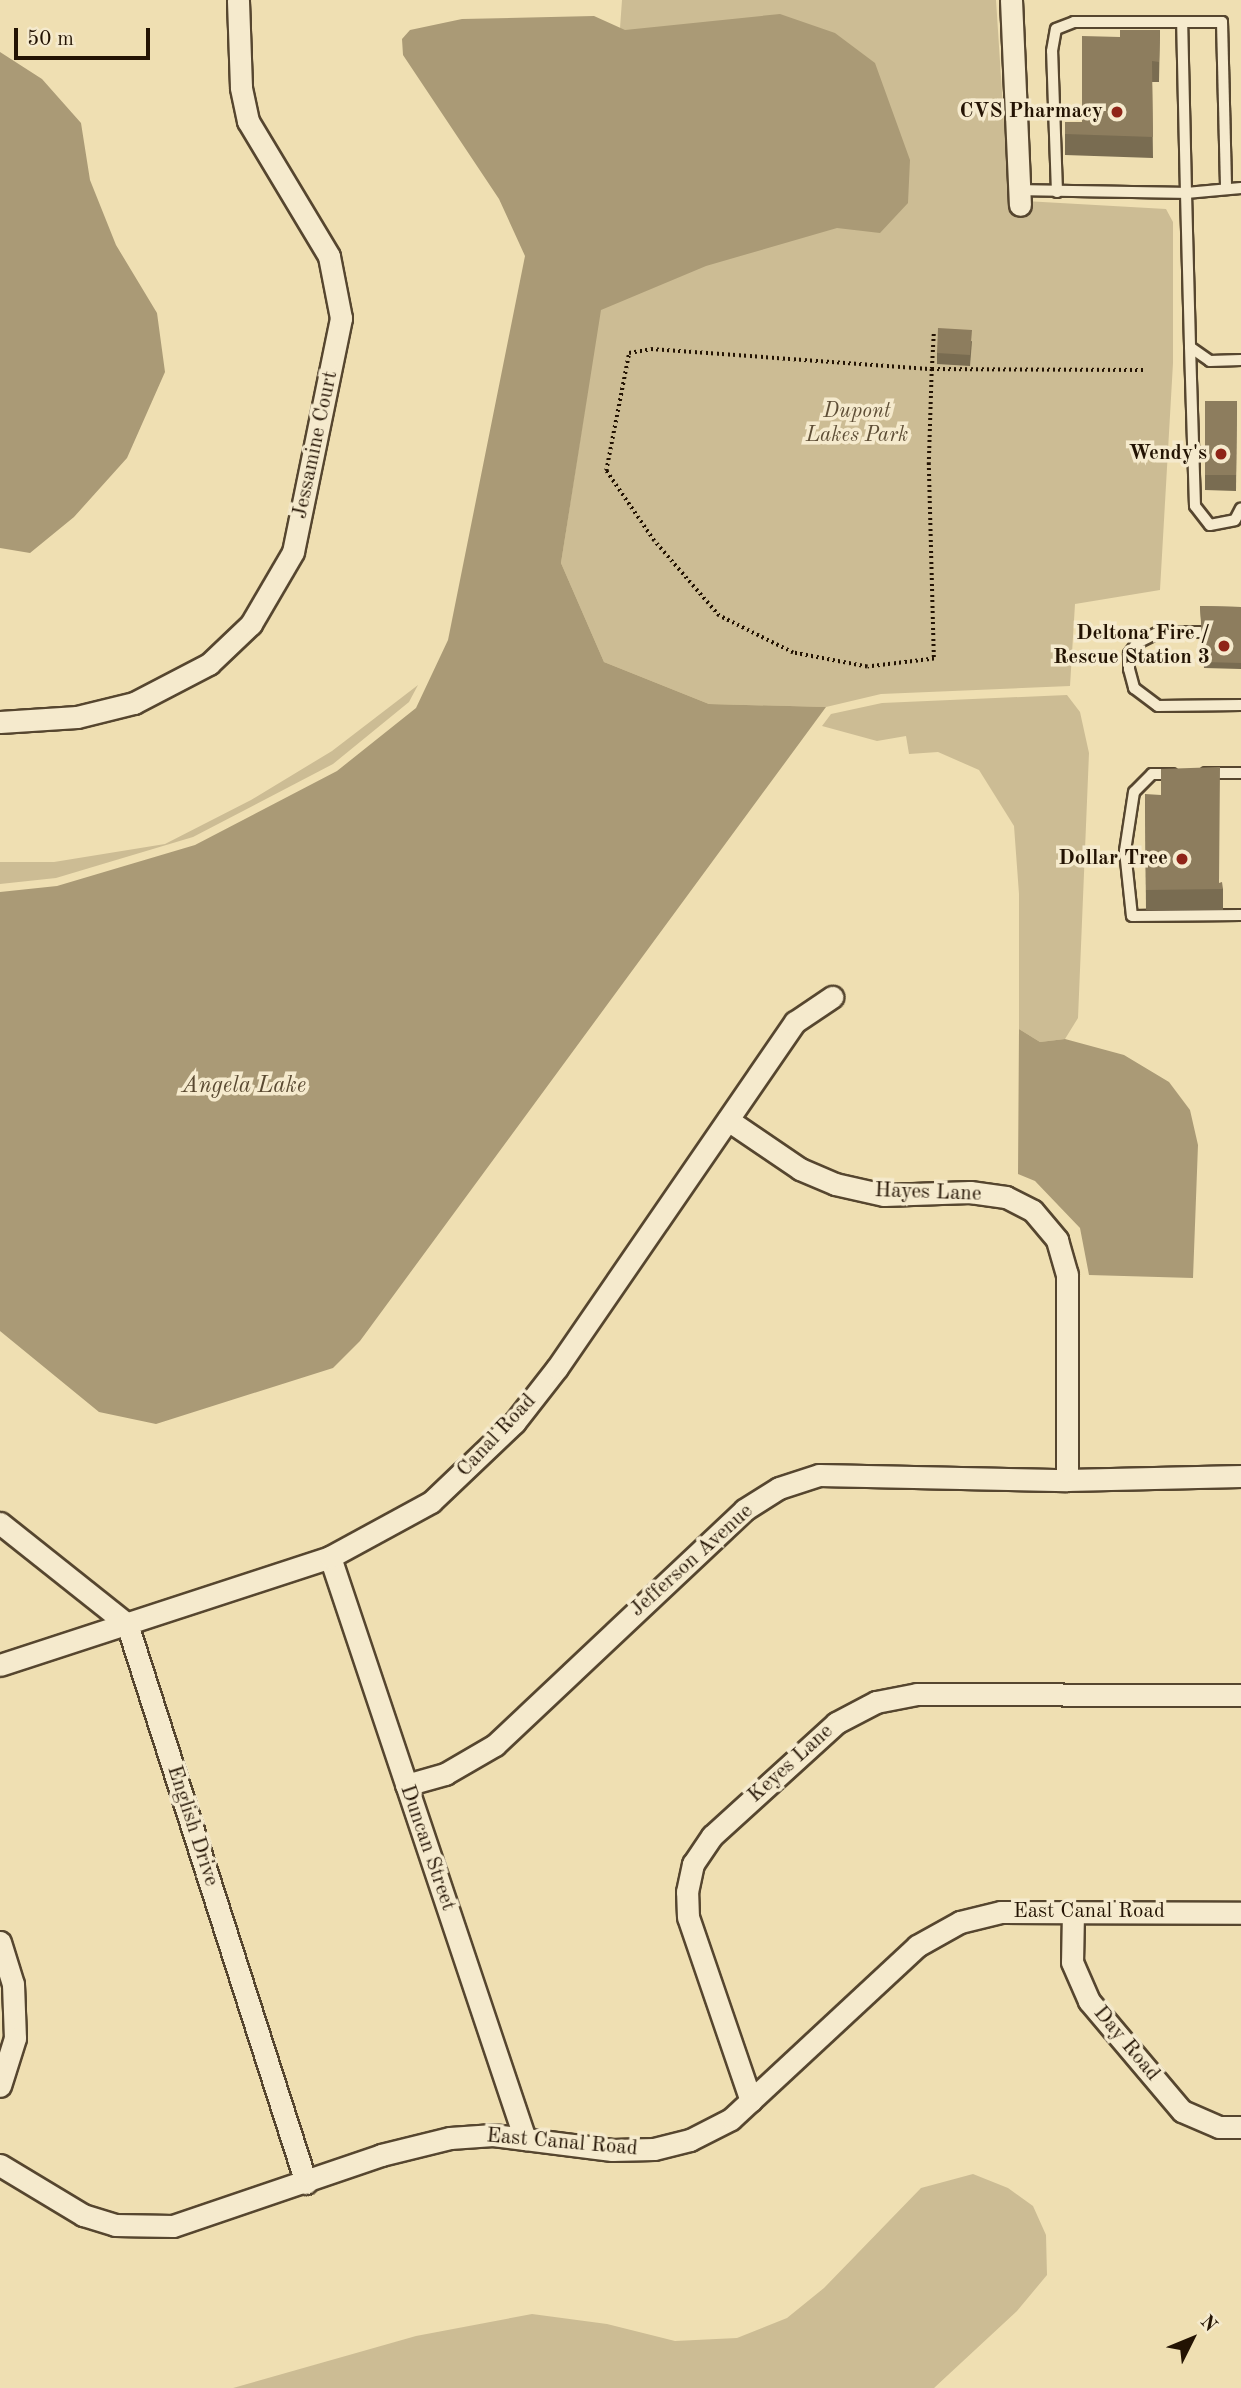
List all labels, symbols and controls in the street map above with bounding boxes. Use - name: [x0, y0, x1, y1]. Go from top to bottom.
- scale bar: [18, 14, 154, 58]
- text: 50 m: [27, 29, 74, 50]
- place label: CVS Pharmacy: [959, 99, 1103, 125]
- marker: CVS Pharmacy: [1109, 104, 1125, 120]
- street label: Jessamine Court: [288, 369, 344, 521]
- park label: Dupont Lakes Park: [806, 399, 908, 449]
- place label: Wendy's: [1128, 441, 1207, 467]
- marker: Wendy's: [1213, 446, 1229, 462]
- place label: Deltona Fire / Rescue Station 3: [1053, 621, 1210, 671]
- marker: Deltona Fire / Rescue Station 3: [1216, 638, 1232, 654]
- place label: Dollar Tree: [1058, 846, 1168, 872]
- marker: Dollar Tree: [1174, 851, 1190, 867]
- water label: Angela Lake: [182, 1072, 306, 1100]
- street label: Hayes Lane: [874, 1179, 982, 1207]
- street label: Canal Road: [452, 1389, 542, 1483]
- street label: Jefferson Avenue: [625, 1499, 759, 1623]
- street label: Keyes Lane: [743, 1719, 839, 1809]
- street label: English Drive: [161, 1762, 223, 1890]
- street label: Duncan Street: [394, 1782, 460, 1914]
- street label: East Canal Road: [1013, 1899, 1165, 1925]
- street label: Day Road: [1087, 2001, 1165, 2087]
- street label: East Canal Road: [485, 2124, 639, 2162]
- north arrow: [1157, 2304, 1227, 2374]
- text: N: [1196, 2313, 1220, 2336]

